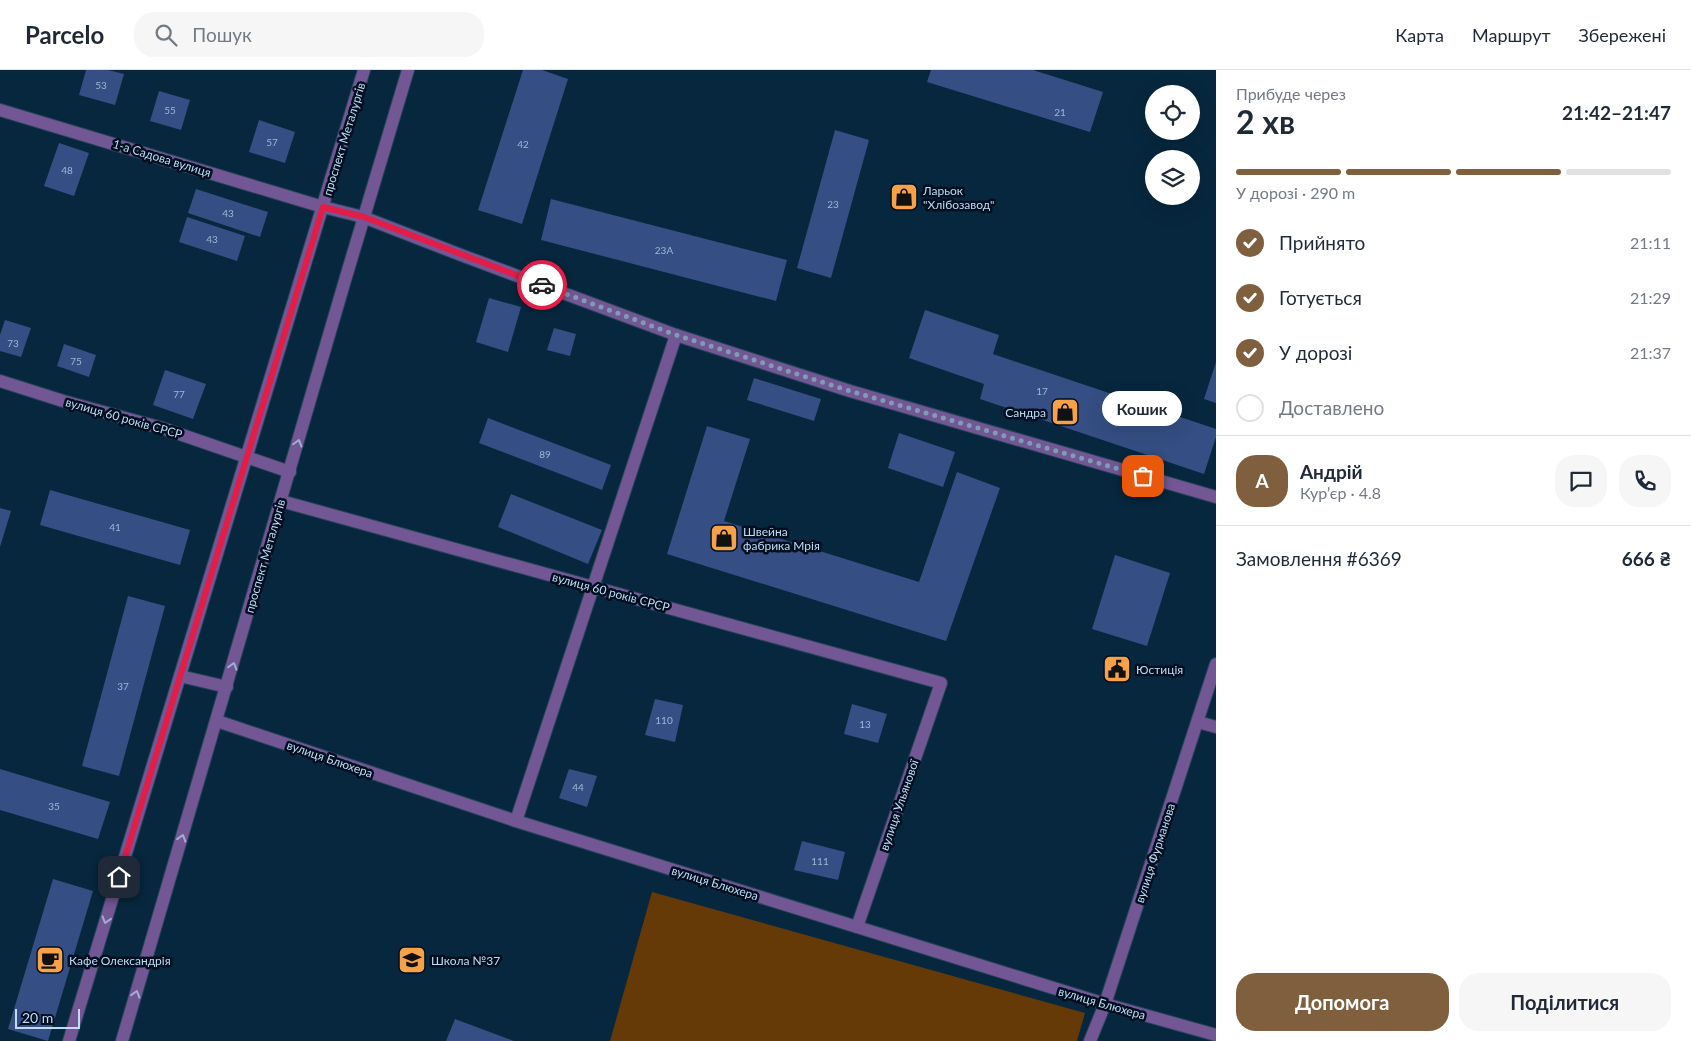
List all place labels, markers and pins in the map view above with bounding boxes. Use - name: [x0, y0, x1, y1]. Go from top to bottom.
- shop icon: Ларьок "Хлібозавод": [889, 182, 919, 212]
- place label: Ларьок "Хлібозавод": [922, 183, 994, 212]
- callout: Кошик: [1103, 391, 1183, 426]
- shop icon: Сандра: [1050, 397, 1080, 427]
- place label: Сандра: [1005, 405, 1046, 420]
- pin: [1122, 455, 1164, 497]
- shop icon: Швейна фабрика Мрія: [709, 523, 739, 553]
- place label: Швейна фабрика Мрія: [743, 524, 820, 553]
- public building icon: Юстиція: [1102, 654, 1132, 684]
- place label: Юстиція: [1136, 662, 1183, 677]
- pin: [98, 856, 140, 898]
- cafe icon: Кафе Олександрія: [35, 945, 65, 975]
- school or university icon: Школа №37: [397, 945, 427, 975]
- place label: Кафе Олександрія: [69, 953, 171, 968]
- place label: Школа №37: [431, 953, 500, 968]

